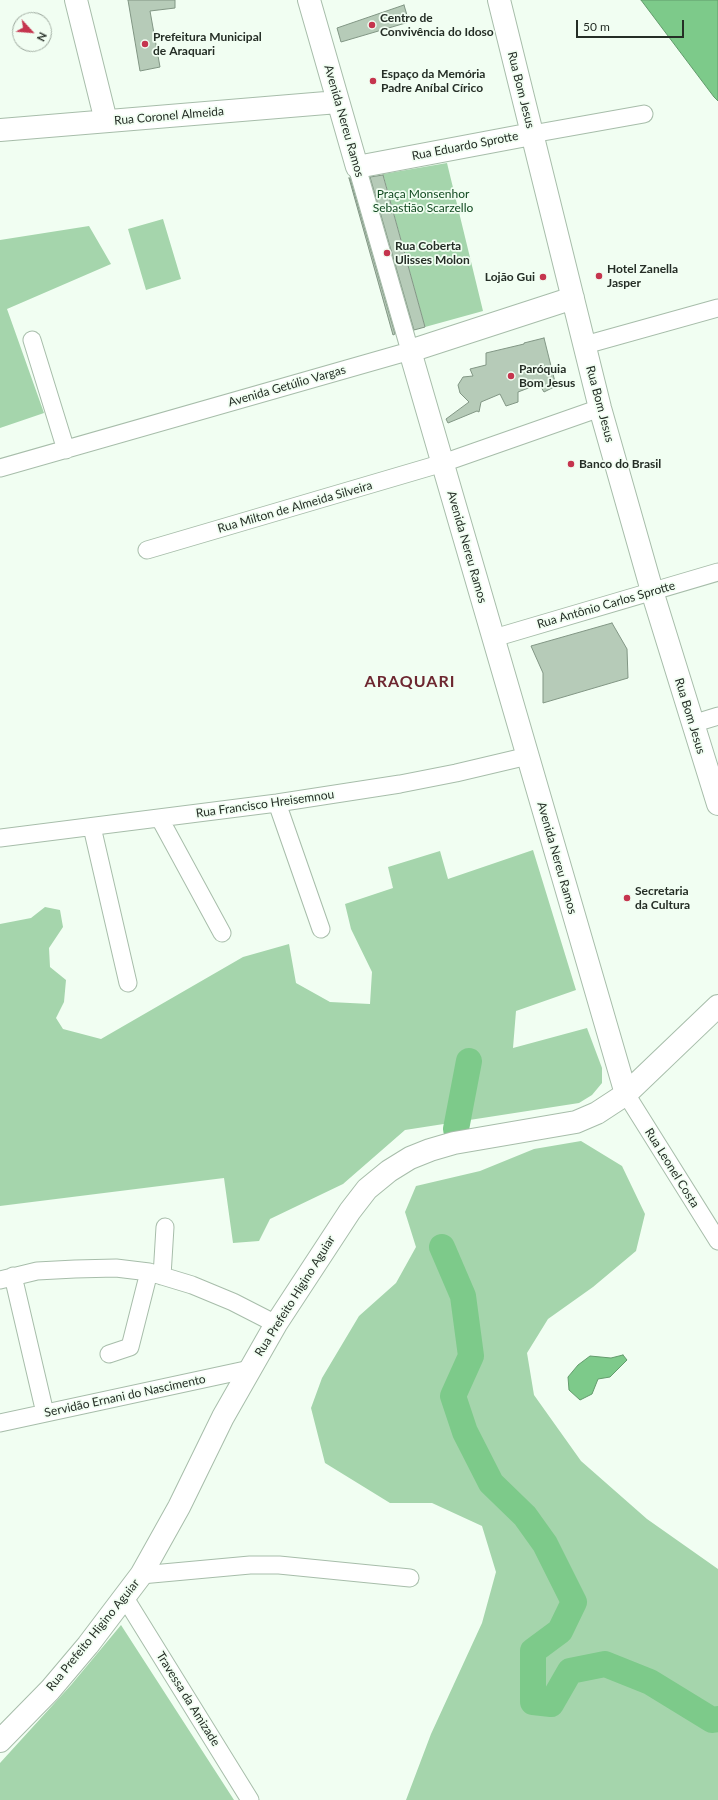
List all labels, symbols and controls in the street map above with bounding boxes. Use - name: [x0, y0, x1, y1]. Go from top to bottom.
- place label: Centro de Convivência do Idoso: [380, 11, 494, 39]
- north arrow: [12, 12, 52, 52]
- scale bar: [578, 12, 686, 38]
- text: 50 m: [583, 19, 610, 34]
- marker: Centro de Convivência do Idoso: [367, 20, 377, 30]
- text: N: [35, 30, 50, 44]
- place label: Prefeitura Municipal de Araquari: [153, 30, 262, 58]
- marker: Prefeitura Municipal de Araquari: [140, 39, 150, 49]
- street label: Rua Bom Jesus: [504, 50, 538, 130]
- street label: Avenida Nereu Ramos: [321, 63, 367, 179]
- place label: Espaço da Memória Padre Aníbal Círico: [381, 67, 485, 95]
- marker: Espaço da Memória Padre Aníbal Círico: [368, 76, 378, 86]
- street label: Rua Coronel Almeida: [113, 104, 225, 128]
- street label: Rua Eduardo Sprotte: [411, 129, 519, 163]
- park label: Praça Monsenhor Sebastião Scarzello: [373, 187, 473, 215]
- place label: Rua Coberta Ulisses Molon: [395, 239, 470, 267]
- marker: Rua Coberta Ulisses Molon: [382, 248, 392, 258]
- place label: Hotel Zanella Jasper: [607, 262, 678, 290]
- place label: Lojão Gui: [485, 270, 535, 284]
- marker: Hotel Zanella Jasper: [594, 271, 604, 281]
- marker: Lojão Gui: [538, 272, 548, 282]
- street label: Avenida Getúlio Vargas: [227, 362, 347, 410]
- place label: Paróquia Bom Jesus: [519, 362, 575, 390]
- street label: Rua Bom Jesus: [583, 364, 617, 444]
- marker: Paróquia Bom Jesus: [506, 371, 516, 381]
- place label: Banco do Brasil: [579, 457, 661, 471]
- marker: Banco do Brasil: [566, 459, 576, 469]
- street label: Rua Milton de Almeida Silveira: [216, 478, 374, 536]
- street label: Avenida Nereu Ramos: [444, 489, 490, 605]
- street label: Rua Antônio Carlos Sprotte: [535, 578, 677, 632]
- district label: ARAQUARI: [365, 672, 455, 692]
- street label: Rua Bom Jesus: [672, 676, 708, 756]
- street label: Rua Francisco Hreisemnou: [195, 787, 335, 821]
- street label: Avenida Nereu Ramos: [534, 800, 580, 916]
- place label: Secretaria da Cultura: [635, 884, 690, 912]
- marker: Secretaria da Cultura: [622, 893, 632, 903]
- street label: Rua Leonel Costa: [642, 1126, 702, 1210]
- street label: Rua Prefeito Higino Aguiar: [252, 1233, 338, 1359]
- street label: Servidão Ernani do Nascimento: [43, 1372, 207, 1420]
- street label: Rua Prefeito Higino Aguiar: [43, 1576, 143, 1694]
- street label: Travessa da Amizade: [153, 1649, 223, 1749]

